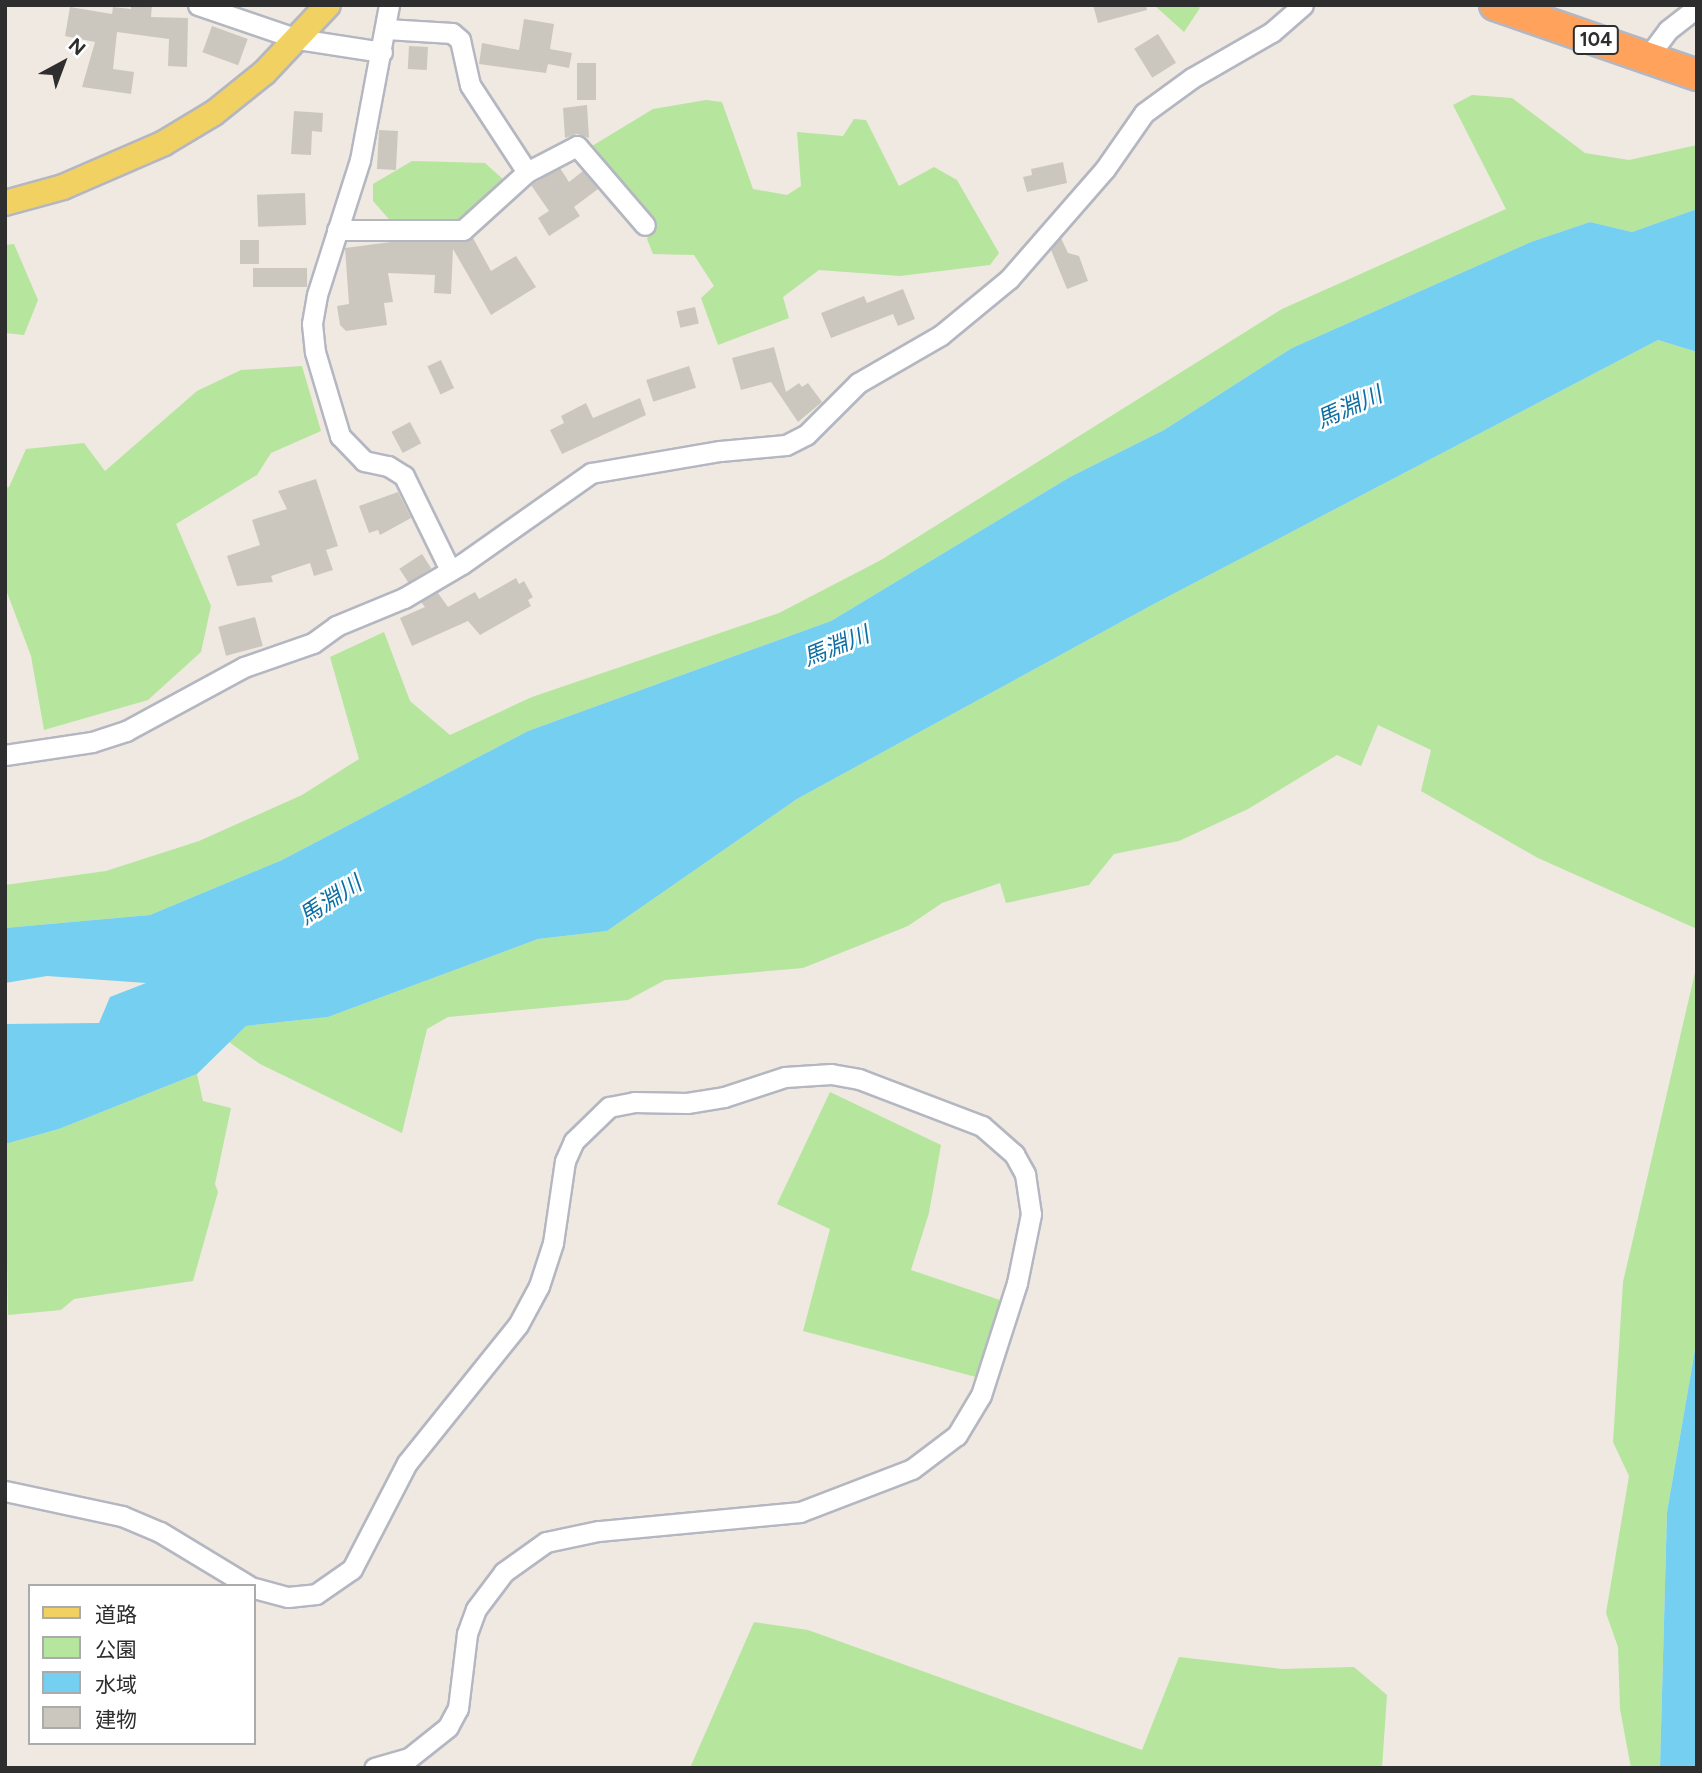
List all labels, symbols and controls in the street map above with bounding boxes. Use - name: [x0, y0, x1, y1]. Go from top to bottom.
- road number: 104: [1572, 24, 1620, 56]
- north arrow: [28, 28, 98, 98]
- text: N: [64, 33, 90, 60]
- water label: 馬淵川: [1312, 380, 1386, 434]
- water label: 馬淵川: [799, 620, 873, 672]
- water label: 馬淵川: [294, 870, 366, 930]
- legend: [28, 1584, 256, 1745]
- text: 道路: [95, 1602, 137, 1627]
- text: 公園: [95, 1637, 137, 1662]
- text: 水域: [95, 1672, 137, 1697]
- text: 建物: [95, 1707, 137, 1732]

